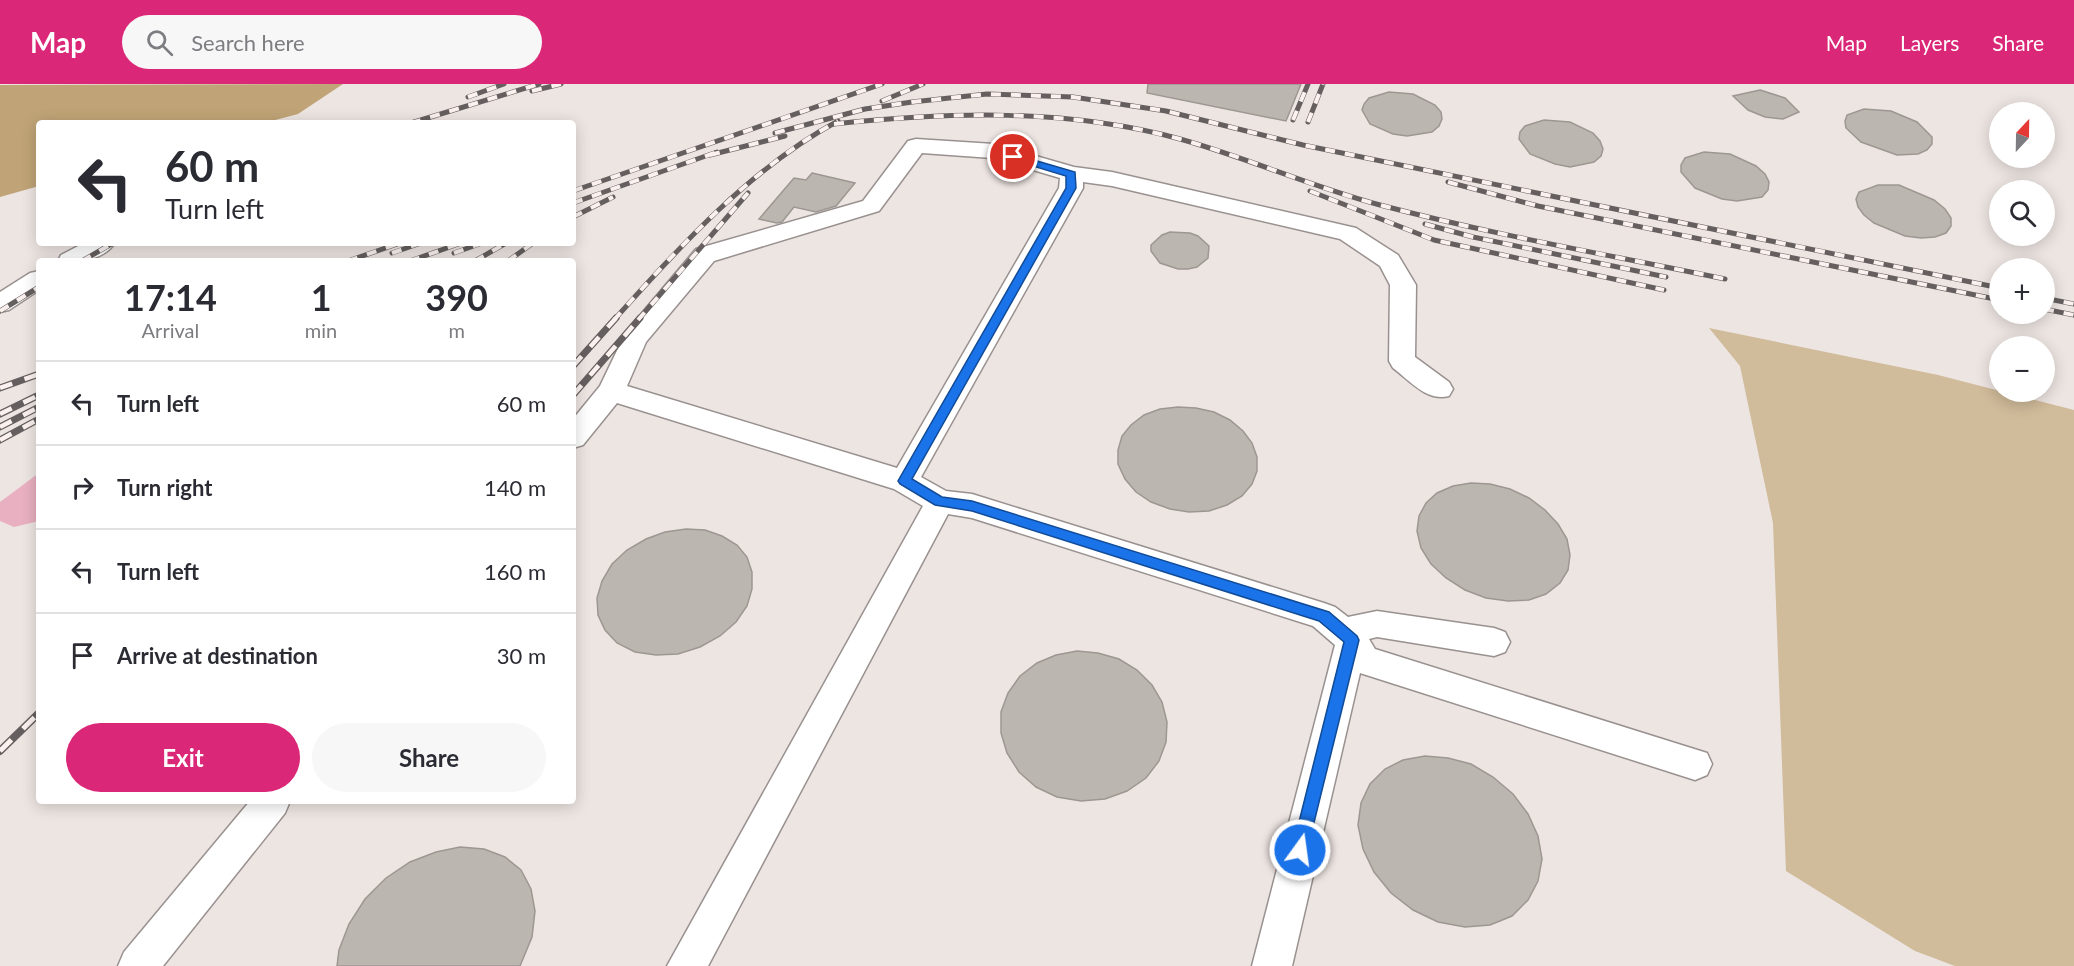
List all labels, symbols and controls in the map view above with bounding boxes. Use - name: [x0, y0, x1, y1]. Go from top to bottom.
- search box: [122, 15, 542, 69]
- text: Map: [30, 25, 86, 59]
- icon: search: [143, 26, 176, 59]
- text: Search here: [191, 29, 305, 56]
- text: Map: [1826, 30, 1867, 55]
- text: Layers: [1900, 30, 1959, 55]
- text: Share: [1992, 30, 2044, 55]
- north arrow: [1989, 102, 2055, 168]
- map controls: [1989, 102, 2055, 402]
- pin: [987, 131, 1038, 182]
- icon: arrive: [996, 140, 1029, 173]
- text: 60 m: [165, 141, 259, 191]
- icon: left: [66, 144, 144, 222]
- button: search: [1989, 180, 2055, 246]
- text: Turn left: [165, 192, 264, 225]
- button: +: [1989, 258, 2055, 324]
- text: 17:14: [124, 275, 217, 319]
- text: 1: [311, 275, 332, 319]
- text: 390: [425, 275, 488, 319]
- text: Arrival: [142, 318, 199, 342]
- text: min: [305, 318, 337, 342]
- text: m: [448, 318, 465, 342]
- button: −: [1989, 336, 2055, 402]
- icon: left: [66, 387, 99, 420]
- text: Turn left: [117, 390, 199, 417]
- text: 60 m: [497, 390, 546, 417]
- icon: right: [66, 471, 99, 504]
- text: Turn right: [117, 474, 212, 501]
- text: 140 m: [484, 474, 546, 501]
- icon: left: [66, 555, 99, 588]
- text: Turn left: [117, 558, 199, 585]
- text: 160 m: [484, 558, 546, 585]
- icon: arrive: [66, 639, 99, 672]
- text: Arrive at destination: [117, 642, 318, 669]
- text: 30 m: [497, 642, 546, 669]
- button: Exit: [66, 723, 300, 792]
- button: Share: [312, 723, 546, 792]
- position arrow: [1268, 818, 1332, 882]

